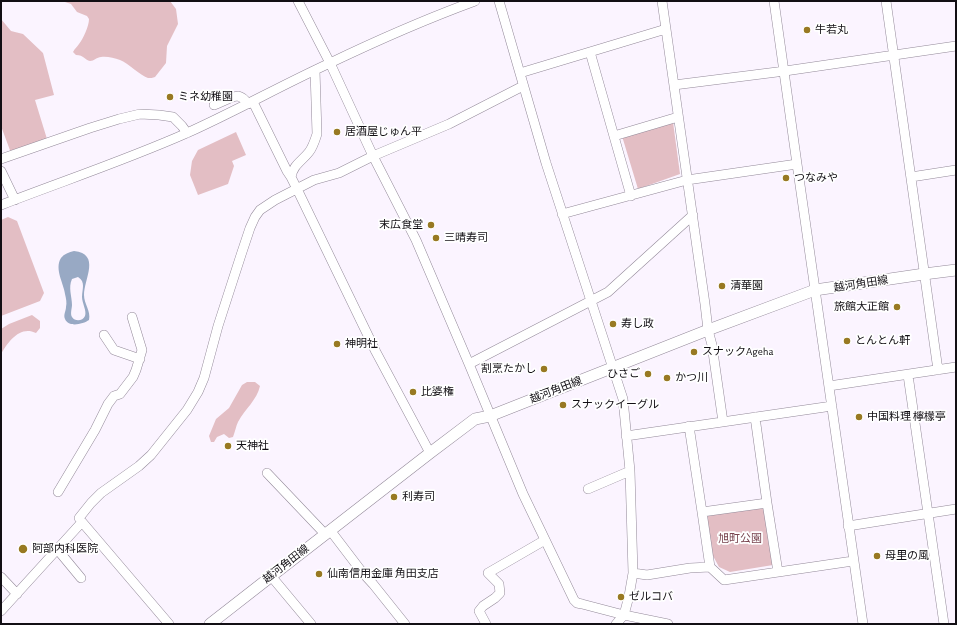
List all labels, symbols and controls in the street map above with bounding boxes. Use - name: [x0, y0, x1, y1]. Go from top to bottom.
- place label: 牛若丸: [815, 23, 848, 37]
- marker: 牛若丸: [802, 25, 812, 35]
- place label: ミネ幼稚園: [178, 90, 233, 104]
- marker: ミネ幼稚園: [165, 92, 175, 102]
- place label: 居酒屋じゅん平: [345, 125, 422, 139]
- marker: 居酒屋じゅん平: [332, 127, 342, 137]
- place label: つなみや: [794, 171, 838, 185]
- marker: つなみや: [781, 173, 791, 183]
- place label: 末広食堂: [379, 218, 423, 232]
- marker: 末広食堂: [426, 220, 436, 230]
- place label: 三晴寿司: [444, 231, 488, 245]
- marker: 三晴寿司: [431, 233, 441, 243]
- street label: 越河角田線: [833, 273, 889, 295]
- place label: 清華園: [730, 279, 763, 293]
- marker: 清華園: [717, 281, 727, 291]
- place label: 旅館大正館: [834, 300, 889, 314]
- marker: 旅館大正館: [892, 302, 902, 312]
- place label: 寿し政: [621, 317, 654, 331]
- marker: 寿し政: [608, 319, 618, 329]
- place label: とんとん軒: [855, 334, 910, 348]
- marker: とんとん軒: [842, 336, 852, 346]
- place label: 神明社: [345, 337, 378, 351]
- marker: 神明社: [332, 339, 342, 349]
- place label: スナックAgeha: [702, 345, 774, 359]
- marker: スナックAgeha: [689, 347, 699, 357]
- place label: 割烹たかし: [481, 362, 536, 376]
- marker: 割烹たかし: [539, 364, 549, 374]
- place label: ひさご: [607, 367, 640, 381]
- marker: ひさご: [643, 369, 653, 379]
- place label: かつ川: [675, 371, 708, 385]
- marker: かつ川: [662, 373, 672, 383]
- street label: 越河角田線: [528, 374, 584, 406]
- place label: 比婆権: [421, 385, 454, 399]
- marker: 比婆権: [408, 387, 418, 397]
- place label: スナックイーグル: [571, 398, 659, 412]
- marker: スナックイーグル: [558, 400, 568, 410]
- place label: 中国料理 檸檬亭: [867, 410, 946, 424]
- marker: 中国料理 檸檬亭: [854, 412, 864, 422]
- place label: 天神社: [236, 439, 269, 453]
- marker: 天神社: [223, 441, 233, 451]
- place label: 利寿司: [402, 490, 435, 504]
- marker: 利寿司: [389, 492, 399, 502]
- park label: 旭町公園: [718, 532, 762, 546]
- place label: 阿部内科医院: [32, 542, 98, 556]
- street label: 越河角田線: [260, 542, 312, 586]
- marker: 阿部内科医院: [17, 543, 29, 555]
- place label: 母里の風: [885, 549, 929, 563]
- marker: 母里の風: [872, 551, 882, 561]
- place label: 仙南信用金庫 角田支店: [327, 567, 439, 581]
- marker: 仙南信用金庫 角田支店: [314, 569, 324, 579]
- place label: ゼルコバ: [629, 590, 673, 604]
- marker: ゼルコバ: [616, 592, 626, 602]

